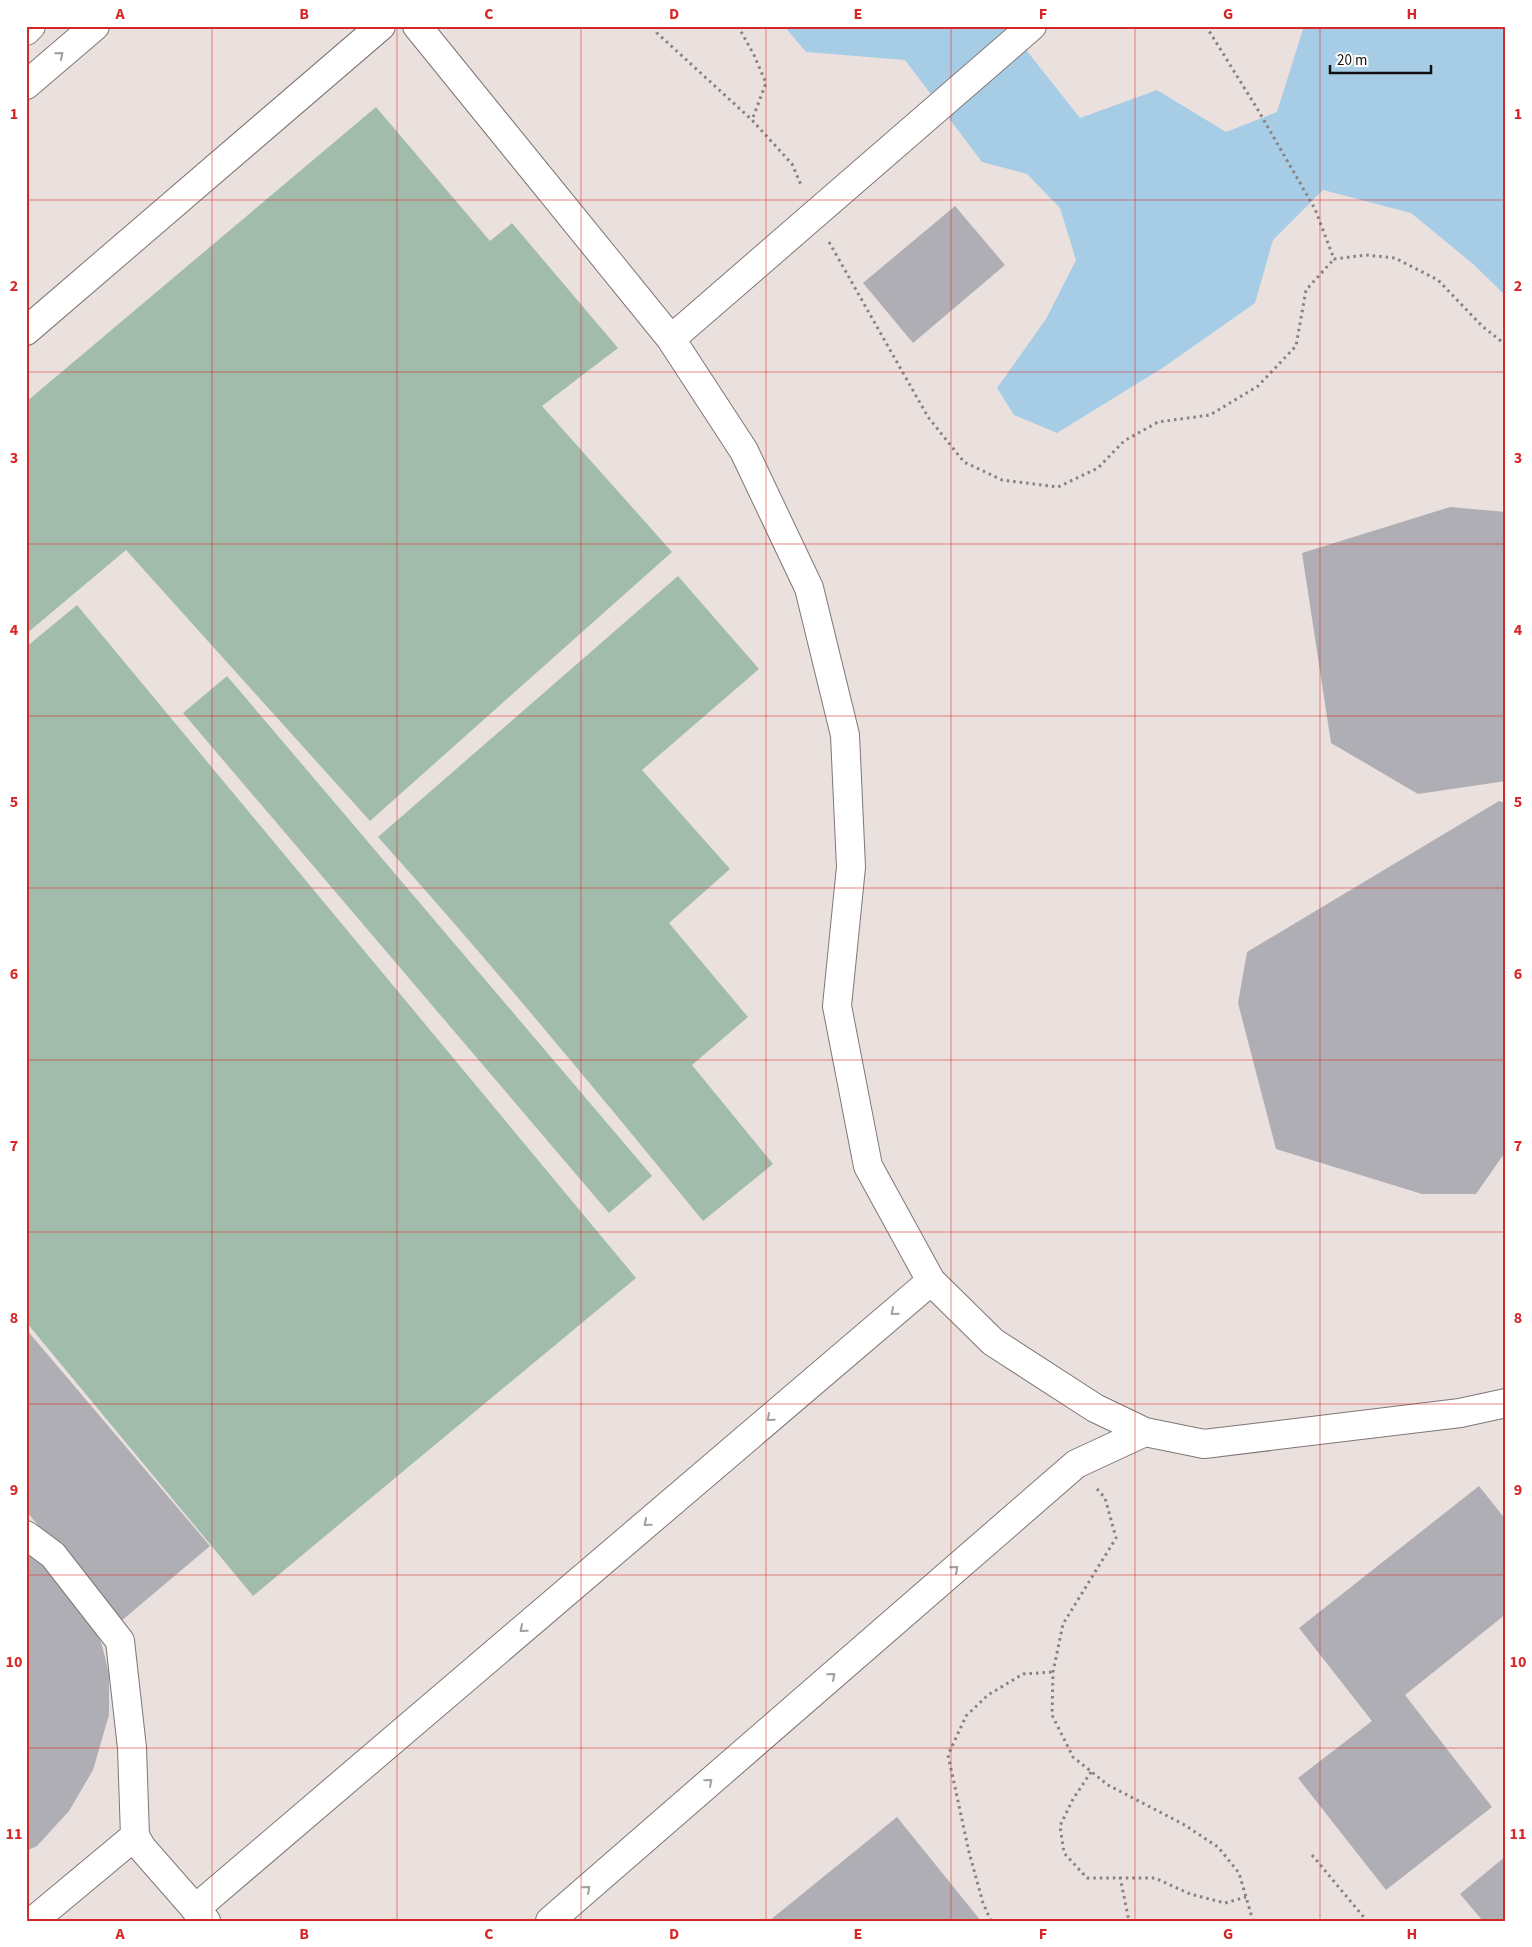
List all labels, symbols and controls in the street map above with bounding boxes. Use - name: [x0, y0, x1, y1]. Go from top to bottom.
- text: A: [114, 3, 125, 25]
- text: B: [299, 3, 309, 25]
- text: C: [484, 3, 494, 25]
- text: D: [669, 3, 679, 25]
- text: E: [854, 3, 862, 25]
- text: F: [1039, 3, 1047, 25]
- text: G: [1223, 3, 1233, 25]
- text: H: [1407, 3, 1417, 25]
- scale bar: [1330, 42, 1431, 74]
- text: 20 m: [1337, 50, 1367, 71]
- one-way arrow: [55, 52, 64, 61]
- text: 1: [10, 103, 18, 125]
- text: 1: [1514, 103, 1522, 125]
- text: 2: [10, 275, 18, 297]
- text: 2: [1514, 275, 1522, 297]
- text: 3: [10, 447, 18, 469]
- text: 3: [1514, 447, 1522, 469]
- text: 4: [10, 619, 19, 641]
- text: 4: [1514, 619, 1523, 641]
- text: 5: [10, 791, 18, 813]
- text: 5: [1514, 791, 1522, 813]
- text: 6: [10, 963, 18, 985]
- text: 6: [1514, 963, 1522, 985]
- text: 7: [10, 1135, 18, 1157]
- text: 7: [1514, 1135, 1522, 1157]
- text: 8: [10, 1307, 18, 1329]
- one-way arrow: [891, 1307, 900, 1315]
- text: 8: [1514, 1307, 1522, 1329]
- one-way arrow: [767, 1412, 776, 1421]
- text: 9: [10, 1479, 18, 1501]
- text: 9: [1514, 1479, 1522, 1501]
- one-way arrow: [643, 1518, 652, 1527]
- one-way arrow: [949, 1566, 958, 1575]
- one-way arrow: [520, 1623, 529, 1632]
- text: 10: [6, 1651, 22, 1673]
- text: 10: [1510, 1651, 1526, 1673]
- one-way arrow: [826, 1673, 835, 1681]
- one-way arrow: [704, 1779, 713, 1788]
- text: 11: [6, 1823, 22, 1845]
- text: 11: [1510, 1823, 1526, 1845]
- one-way arrow: [581, 1886, 590, 1895]
- text: A: [114, 1923, 125, 1945]
- text: B: [299, 1923, 309, 1945]
- text: C: [484, 1923, 494, 1945]
- text: D: [669, 1923, 679, 1945]
- text: E: [854, 1923, 862, 1945]
- text: F: [1039, 1923, 1047, 1945]
- text: G: [1223, 1923, 1233, 1945]
- text: H: [1407, 1923, 1417, 1945]

